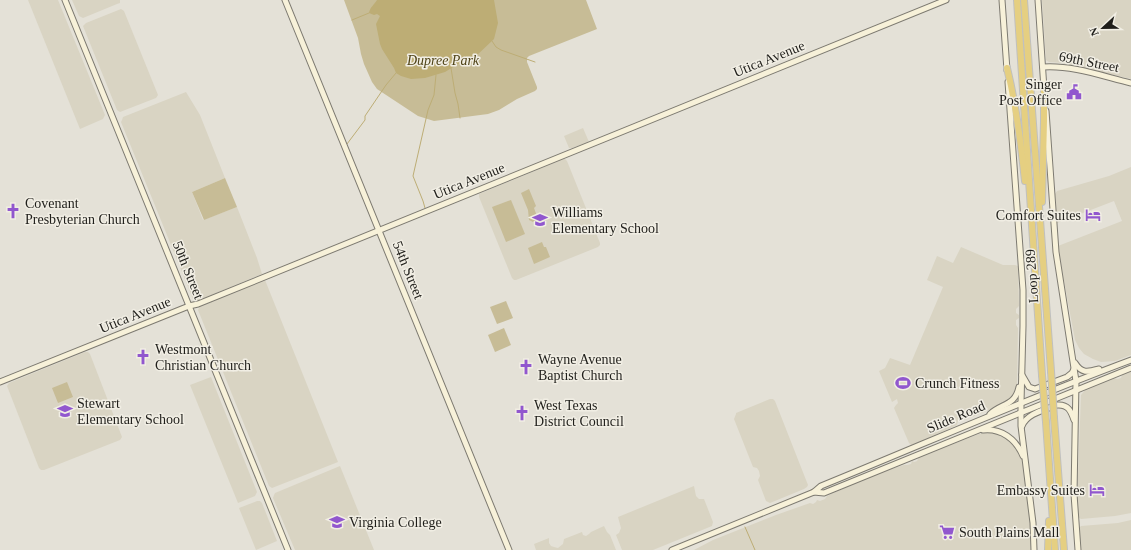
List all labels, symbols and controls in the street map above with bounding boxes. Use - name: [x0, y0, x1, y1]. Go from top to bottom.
- north arrow: [1083, 8, 1123, 48]
- text: N: [1087, 26, 1101, 38]
- street label: Utica Avenue: [731, 38, 807, 80]
- street label: 69th Street: [1058, 49, 1121, 75]
- park label: Dupree Park: [406, 53, 480, 68]
- place label: Singer Post Office: [999, 77, 1062, 108]
- public building icon: Singer Post Office: [1065, 83, 1083, 101]
- street label: Utica Avenue: [431, 160, 507, 202]
- place label: Covenant Presbyterian Church: [25, 196, 140, 227]
- church icon: Covenant Presbyterian Church: [4, 202, 22, 220]
- place label: Williams Elementary School: [552, 205, 659, 236]
- hotel icon: Comfort Suites: [1084, 206, 1102, 224]
- place label: Comfort Suites: [996, 208, 1081, 223]
- school or university icon: Williams Elementary School: [531, 211, 549, 229]
- street label: 50th Street: [170, 239, 206, 301]
- street label: 54th Street: [390, 239, 426, 301]
- street label: Loop 289: [1023, 249, 1041, 303]
- street label: Utica Avenue: [97, 294, 173, 336]
- place label: Westmont Christian Church: [155, 342, 251, 373]
- church icon: Westmont Christian Church: [134, 348, 152, 366]
- place label: Wayne Avenue Baptist Church: [538, 352, 622, 383]
- church icon: Wayne Avenue Baptist Church: [517, 358, 535, 376]
- sports icon: Crunch Fitness: [894, 374, 912, 392]
- place label: Crunch Fitness: [915, 376, 999, 391]
- place label: Stewart Elementary School: [77, 396, 184, 427]
- place label: West Texas District Council: [534, 398, 624, 429]
- street label: Slide Road: [925, 398, 987, 436]
- school or university icon: Stewart Elementary School: [56, 402, 74, 420]
- church icon: West Texas District Council: [513, 404, 531, 422]
- hotel icon: Embassy Suites: [1088, 481, 1106, 499]
- place label: Embassy Suites: [997, 483, 1085, 498]
- school or university icon: Virginia College: [328, 513, 346, 531]
- place label: Virginia College: [349, 515, 442, 530]
- supermarket icon: South Plains Mall: [938, 523, 956, 541]
- place label: South Plains Mall: [959, 525, 1059, 540]

